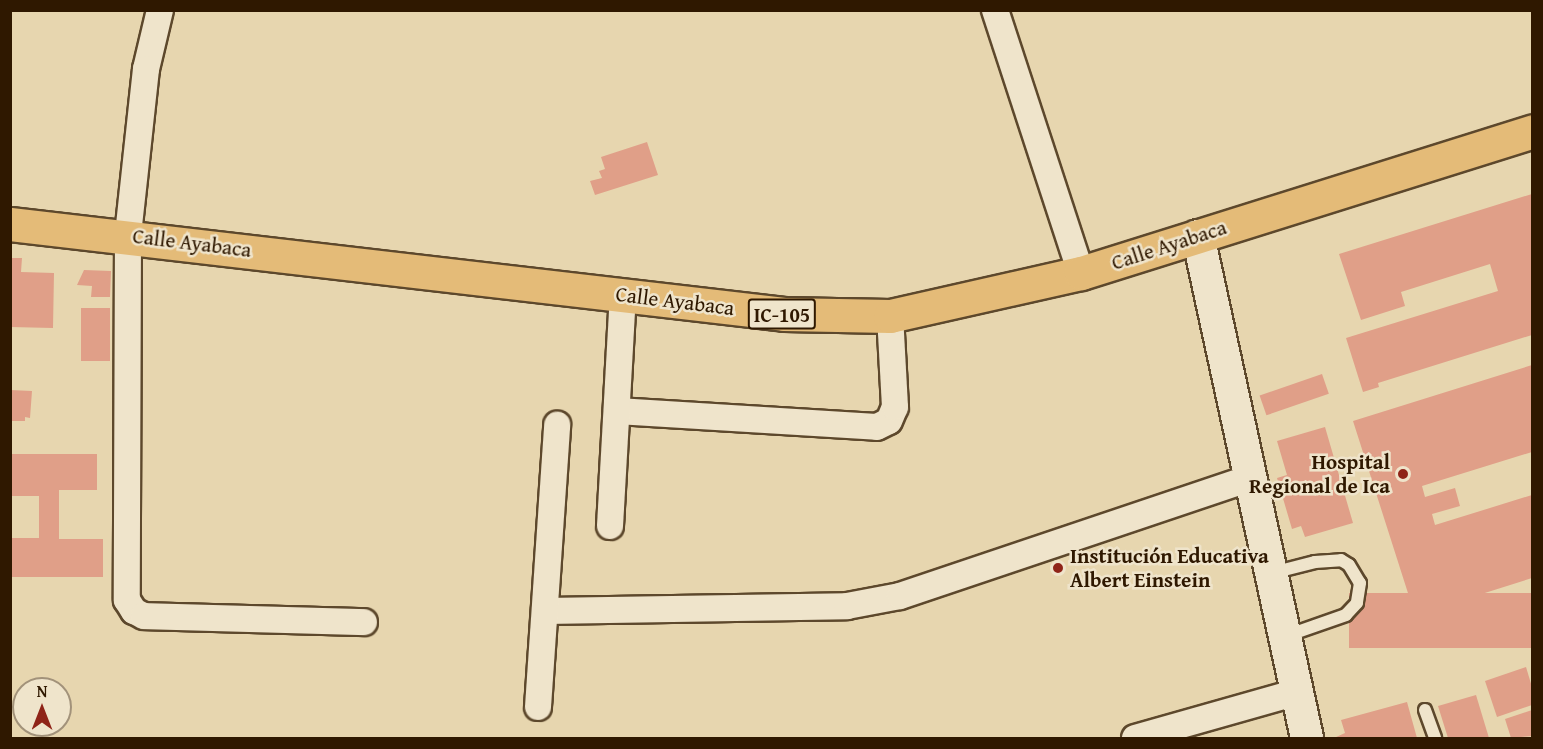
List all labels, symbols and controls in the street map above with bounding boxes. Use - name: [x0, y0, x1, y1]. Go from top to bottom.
- street label: Calle Ayabaca: [1108, 215, 1230, 275]
- street label: Calle Ayabaca: [131, 223, 253, 263]
- street label: Calle Ayabaca: [614, 281, 736, 321]
- road number: IC-105: [748, 297, 816, 331]
- place label: Hospital Regional de Ica: [1249, 449, 1390, 499]
- marker: Hospital Regional de Ica: [1394, 465, 1412, 483]
- place label: Institución Educativa Albert Einstein: [1070, 543, 1269, 593]
- marker: Institución Educativa Albert Einstein: [1051, 561, 1065, 575]
- north arrow: [12, 677, 72, 737]
- text: N: [37, 679, 47, 703]

